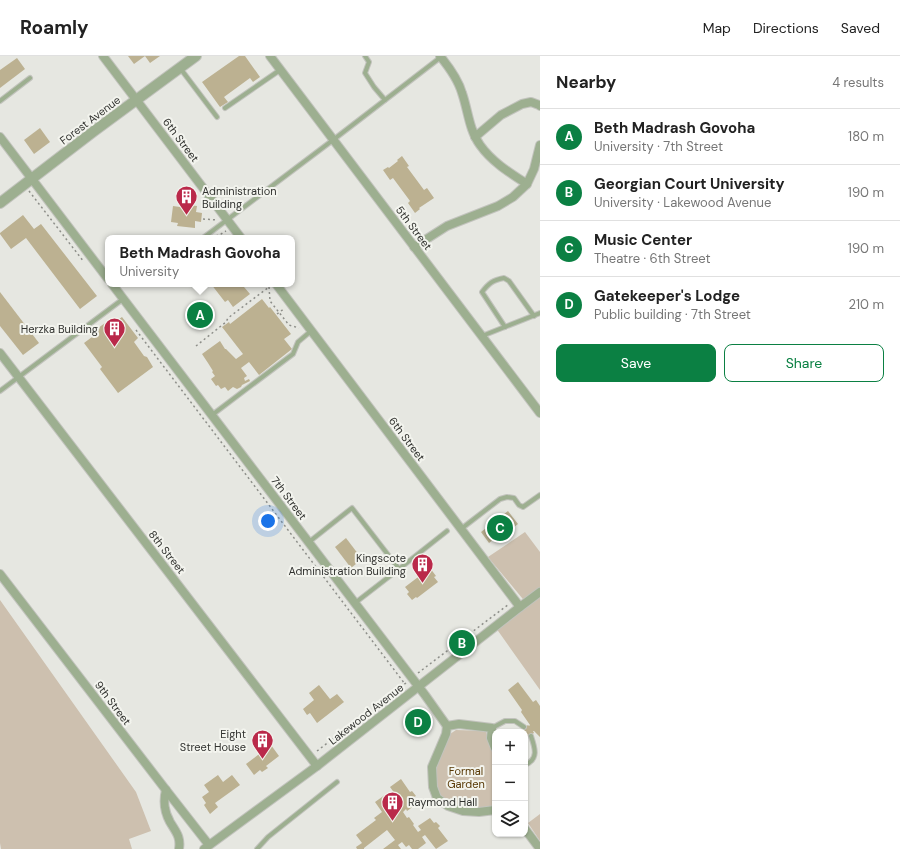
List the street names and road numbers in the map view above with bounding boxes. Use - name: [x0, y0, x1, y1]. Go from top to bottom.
- street label: Forest Avenue: [57, 93, 123, 147]
- street label: 6th Street: [160, 115, 202, 165]
- street label: 5th Street: [393, 203, 435, 253]
- street label: 6th Street: [386, 414, 428, 464]
- street label: 7th Street: [268, 474, 310, 522]
- street label: 8th Street: [146, 527, 188, 577]
- street label: 9th Street: [92, 678, 134, 728]
- street label: Lakewood Avenue: [326, 680, 406, 748]

